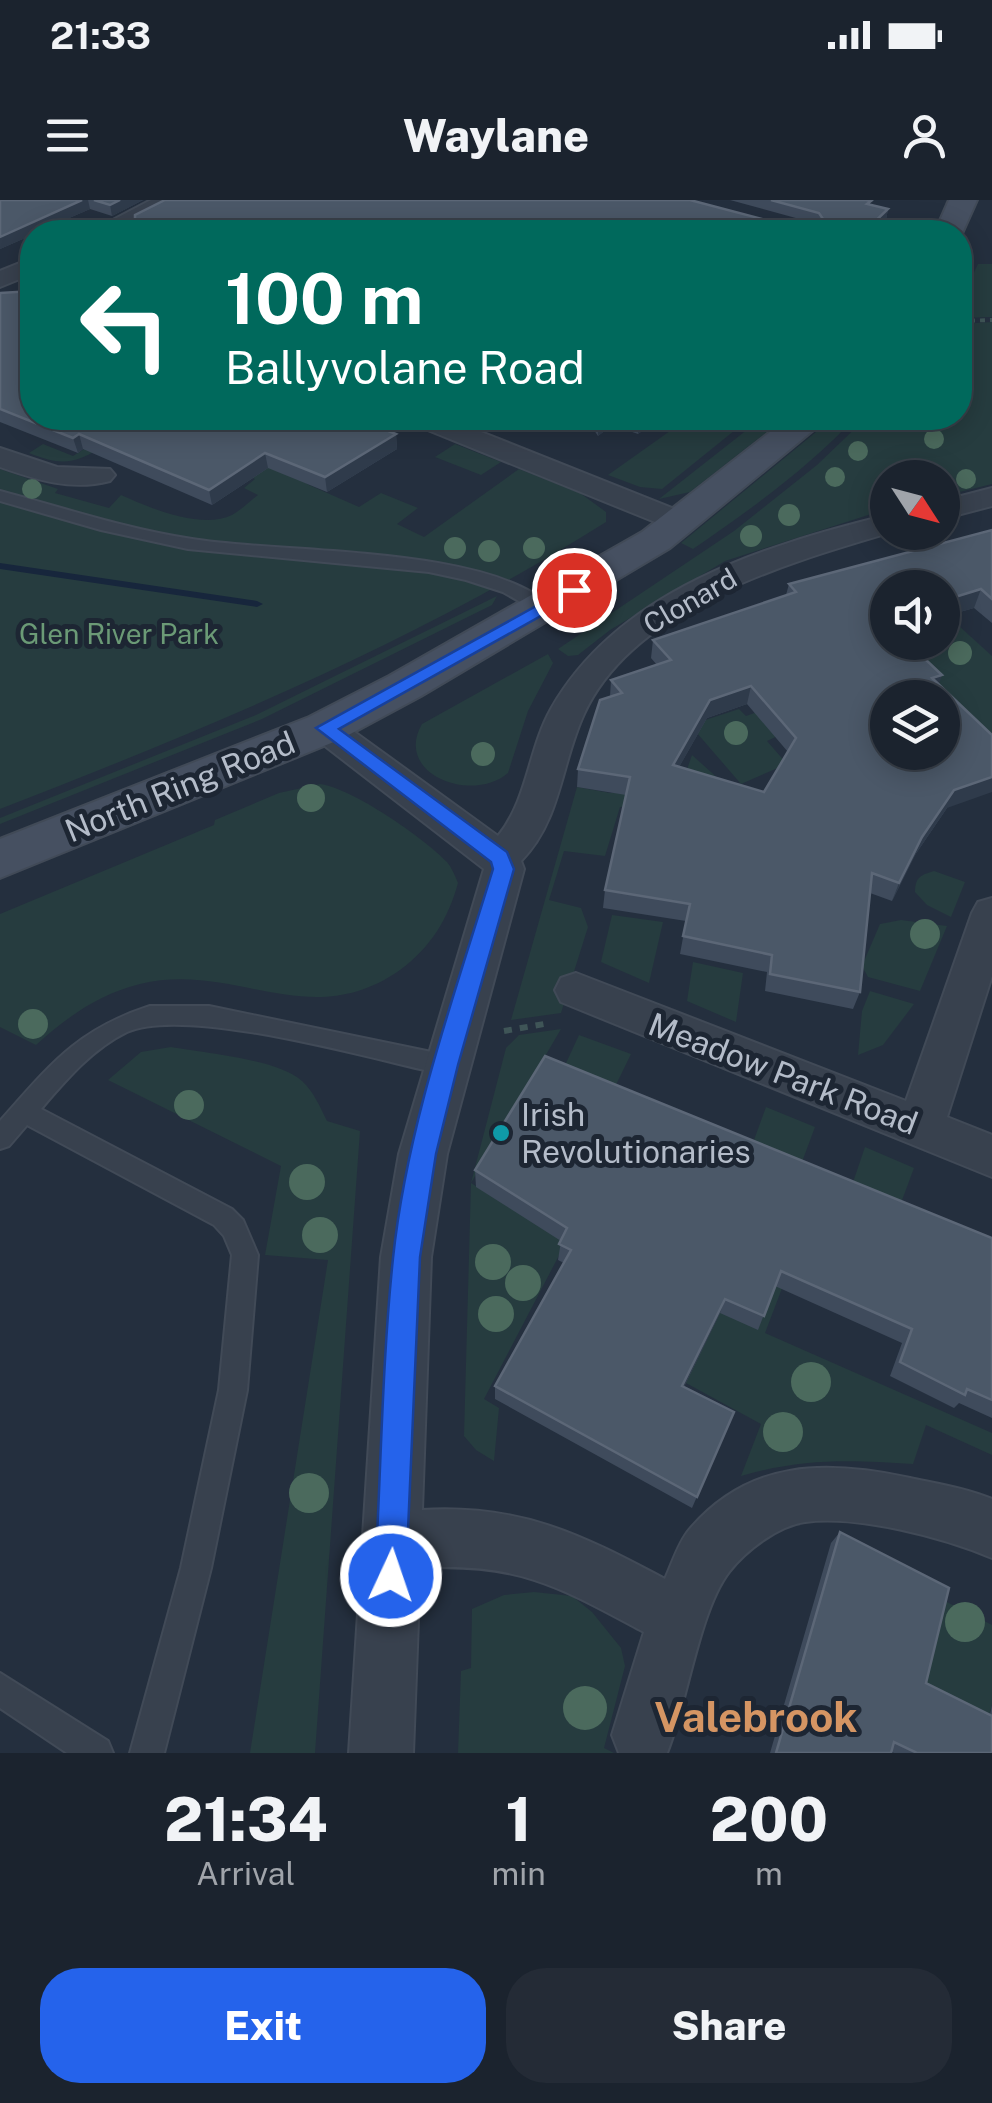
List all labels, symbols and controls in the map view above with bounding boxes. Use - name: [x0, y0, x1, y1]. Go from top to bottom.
- text: 21:33: [50, 13, 151, 58]
- icon: menu: [40, 108, 95, 163]
- icon: person: [897, 108, 952, 163]
- text: Waylane: [403, 109, 589, 162]
- text: 100 m: [225, 257, 423, 340]
- icon: left: [60, 260, 190, 390]
- text: Ballyvolane Road: [225, 341, 585, 394]
- north arrow: [870, 460, 960, 550]
- map controls: [870, 460, 960, 770]
- pin: [532, 548, 617, 633]
- street label: Clonard: [637, 561, 742, 640]
- icon: arrive: [547, 563, 602, 618]
- button: sound: [870, 570, 960, 660]
- park label: Glen River Park: [19, 617, 219, 650]
- button: layers: [870, 680, 960, 770]
- street label: North Ring Road: [60, 724, 300, 849]
- street label: Meadow Park Road: [643, 1005, 923, 1142]
- place label: Irish Revolutionaries: [521, 1096, 751, 1170]
- marker: Irish Revolutionaries: [490, 1122, 512, 1144]
- position arrow: [339, 1524, 443, 1628]
- district label: Valebrook: [654, 1692, 858, 1741]
- text: 21:34: [164, 1784, 328, 1855]
- text: 1: [506, 1784, 532, 1855]
- text: 200: [710, 1784, 828, 1855]
- text: Arrival: [196, 1855, 295, 1892]
- text: min: [492, 1855, 546, 1892]
- text: m: [755, 1855, 783, 1892]
- button: Exit: [40, 1968, 486, 2083]
- button: Share: [506, 1968, 952, 2083]

